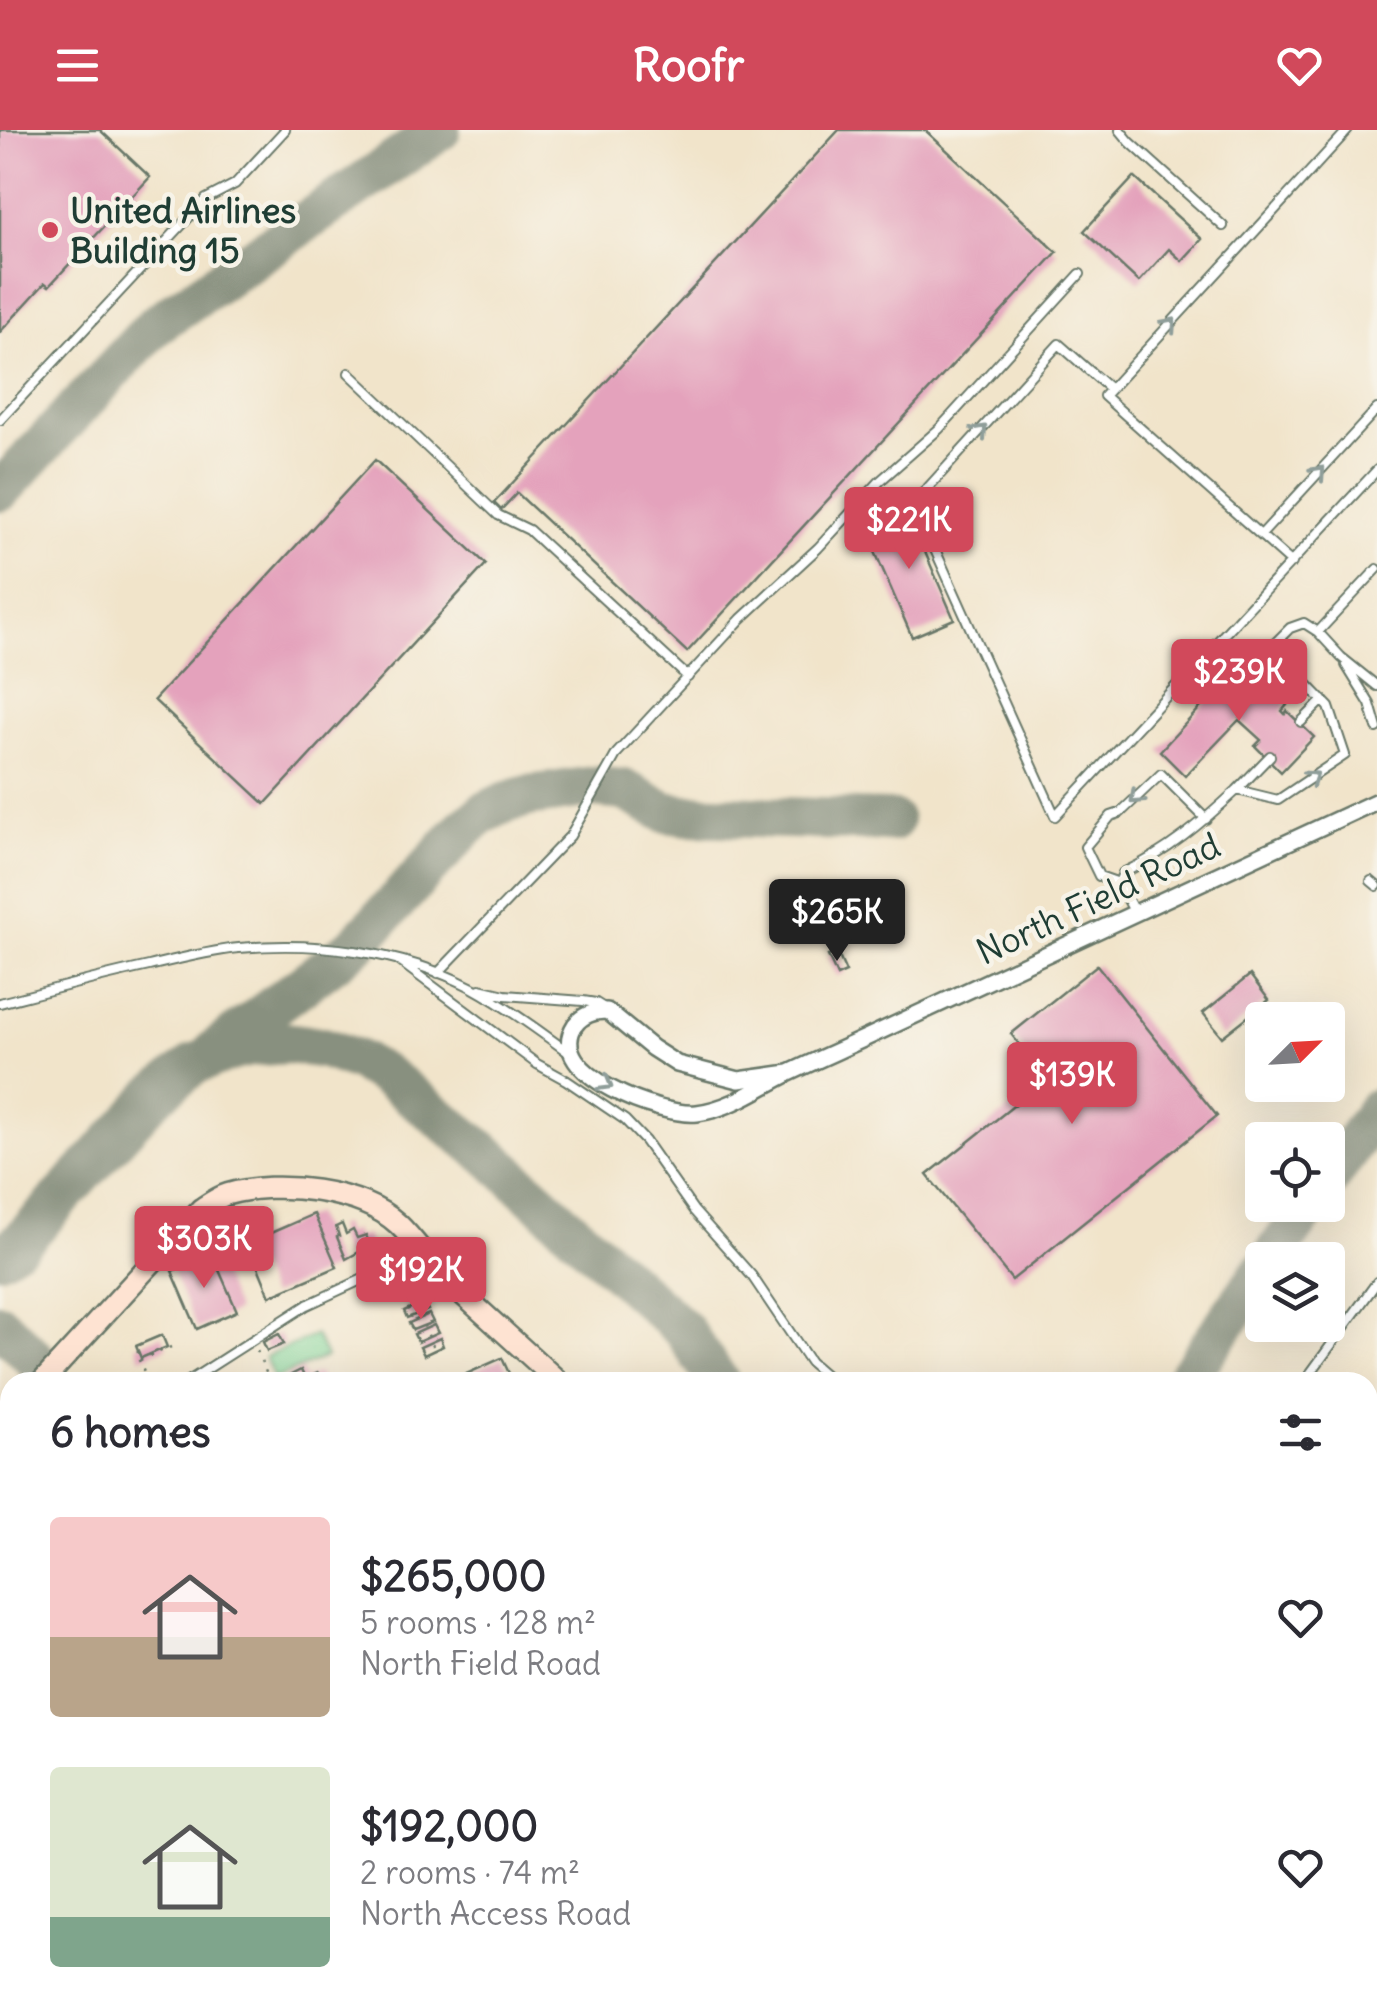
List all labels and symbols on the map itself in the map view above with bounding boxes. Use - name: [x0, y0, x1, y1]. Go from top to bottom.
- place label: United Airlines Building 15: [70, 188, 296, 272]
- marker: United Airlines Building 15: [39, 219, 61, 241]
- one-way arrow: [1158, 317, 1176, 336]
- one-way arrow: [969, 425, 987, 443]
- one-way arrow: [1307, 465, 1325, 484]
- pin: $221K: [839, 487, 979, 572]
- pin: $239K: [1169, 639, 1309, 724]
- one-way arrow: [1301, 771, 1320, 789]
- one-way arrow: [1129, 786, 1148, 804]
- street label: North Field Road: [969, 822, 1227, 974]
- pin: $265K: [767, 879, 907, 964]
- north arrow: [1245, 1002, 1345, 1102]
- pin: $139K: [1002, 1042, 1142, 1127]
- one-way arrow: [595, 1072, 613, 1092]
- pin: $303K: [134, 1206, 274, 1291]
- pin: $192K: [351, 1237, 491, 1322]

